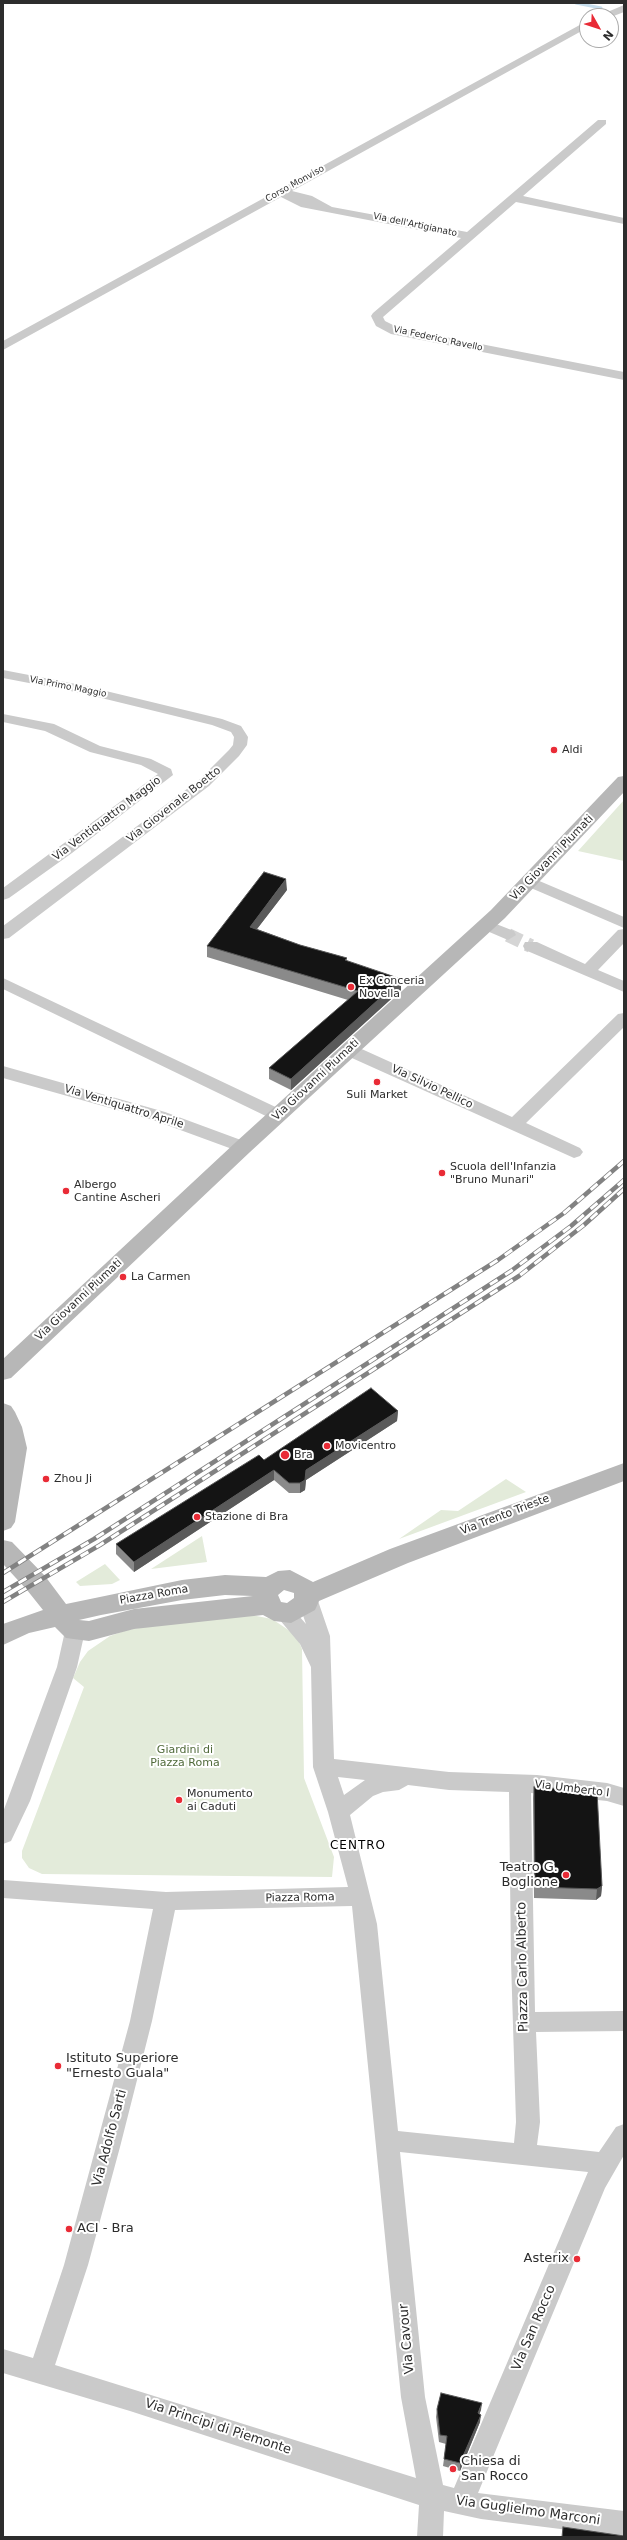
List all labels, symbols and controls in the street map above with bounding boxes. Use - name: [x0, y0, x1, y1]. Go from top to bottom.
- north arrow: [579, 8, 619, 48]
- text: N: [600, 28, 616, 43]
- street label: Corso Monviso: [264, 163, 326, 205]
- street label: Via dell'Artigianato: [372, 211, 458, 239]
- street label: Via Federico Ravello: [392, 324, 484, 354]
- street label: Via Primo Maggio: [29, 674, 107, 700]
- place label: Aldi: [562, 743, 583, 757]
- marker: Aldi: [549, 745, 559, 755]
- street label: Via Giovenale Boetto: [124, 764, 224, 846]
- street label: Via Ventiquattro Maggio: [50, 774, 164, 864]
- street label: Via Giovanni Piumati: [508, 812, 596, 904]
- place label: Ex Conceria Novella: [359, 974, 424, 1000]
- marker: Ex Conceria Novella: [346, 982, 356, 992]
- street label: Via Giovanni Piumati: [270, 1036, 362, 1124]
- street label: Via Silvio Pellico: [389, 1062, 475, 1112]
- marker: Suli Market: [372, 1077, 382, 1087]
- street label: Via Ventiquattro Aprile: [63, 1083, 185, 1131]
- place label: Suli Market: [346, 1088, 408, 1102]
- place label: Scuola dell'Infanzia "Bruno Munari": [450, 1160, 556, 1186]
- marker: Scuola dell'Infanzia "Bruno Munari": [437, 1168, 447, 1178]
- place label: Albergo Cantine Ascheri: [74, 1178, 161, 1204]
- marker: Albergo Cantine Ascheri: [61, 1186, 71, 1196]
- street label: Via Giovanni Piumati: [33, 1256, 125, 1344]
- place label: La Carmen: [131, 1270, 191, 1284]
- marker: La Carmen: [118, 1272, 128, 1282]
- place label: Movicentro: [335, 1439, 396, 1453]
- marker: Movicentro: [322, 1441, 332, 1451]
- place label: Bra: [294, 1448, 313, 1462]
- marker: Bra: [279, 1449, 291, 1461]
- place label: Zhou Ji: [54, 1472, 92, 1486]
- marker: Zhou Ji: [41, 1474, 51, 1484]
- street label: Via Trento Trieste: [459, 1492, 551, 1538]
- place label: Stazione di Bra: [205, 1510, 288, 1524]
- marker: Stazione di Bra: [192, 1512, 202, 1522]
- street label: Piazza Roma: [119, 1582, 189, 1608]
- park label: Giardini di Piazza Roma: [150, 1743, 220, 1769]
- street label: Via Umberto I: [534, 1778, 610, 1800]
- place label: Monumento ai Caduti: [187, 1787, 253, 1813]
- marker: Monumento ai Caduti: [174, 1795, 184, 1805]
- district label: CENTRO: [330, 1839, 386, 1853]
- place label: Teatro G. Boglione: [500, 1860, 558, 1891]
- marker: Teatro G. Boglione: [561, 1870, 571, 1880]
- street label: Piazza Roma: [265, 1891, 335, 1905]
- street label: Piazza Carlo Alberto: [514, 1902, 532, 2032]
- place label: Istituto Superiore "Ernesto Guala": [66, 2051, 179, 2082]
- marker: Istituto Superiore "Ernesto Guala": [53, 2061, 63, 2071]
- street label: Via Adolfo Sarti: [90, 2088, 130, 2188]
- place label: ACI - Bra: [77, 2221, 134, 2237]
- marker: ACI - Bra: [64, 2224, 74, 2234]
- place label: Asterix: [524, 2251, 569, 2267]
- marker: Asterix: [572, 2254, 582, 2264]
- street label: Via San Rocco: [509, 2283, 559, 2373]
- street label: Via Cavour: [396, 2303, 418, 2375]
- street label: Via Principi di Piemonte: [143, 2396, 293, 2458]
- place label: Chiesa di San Rocco: [461, 2454, 528, 2485]
- marker: Chiesa di San Rocco: [448, 2464, 458, 2474]
- street label: Via Guglielmo Marconi: [455, 2493, 601, 2529]

